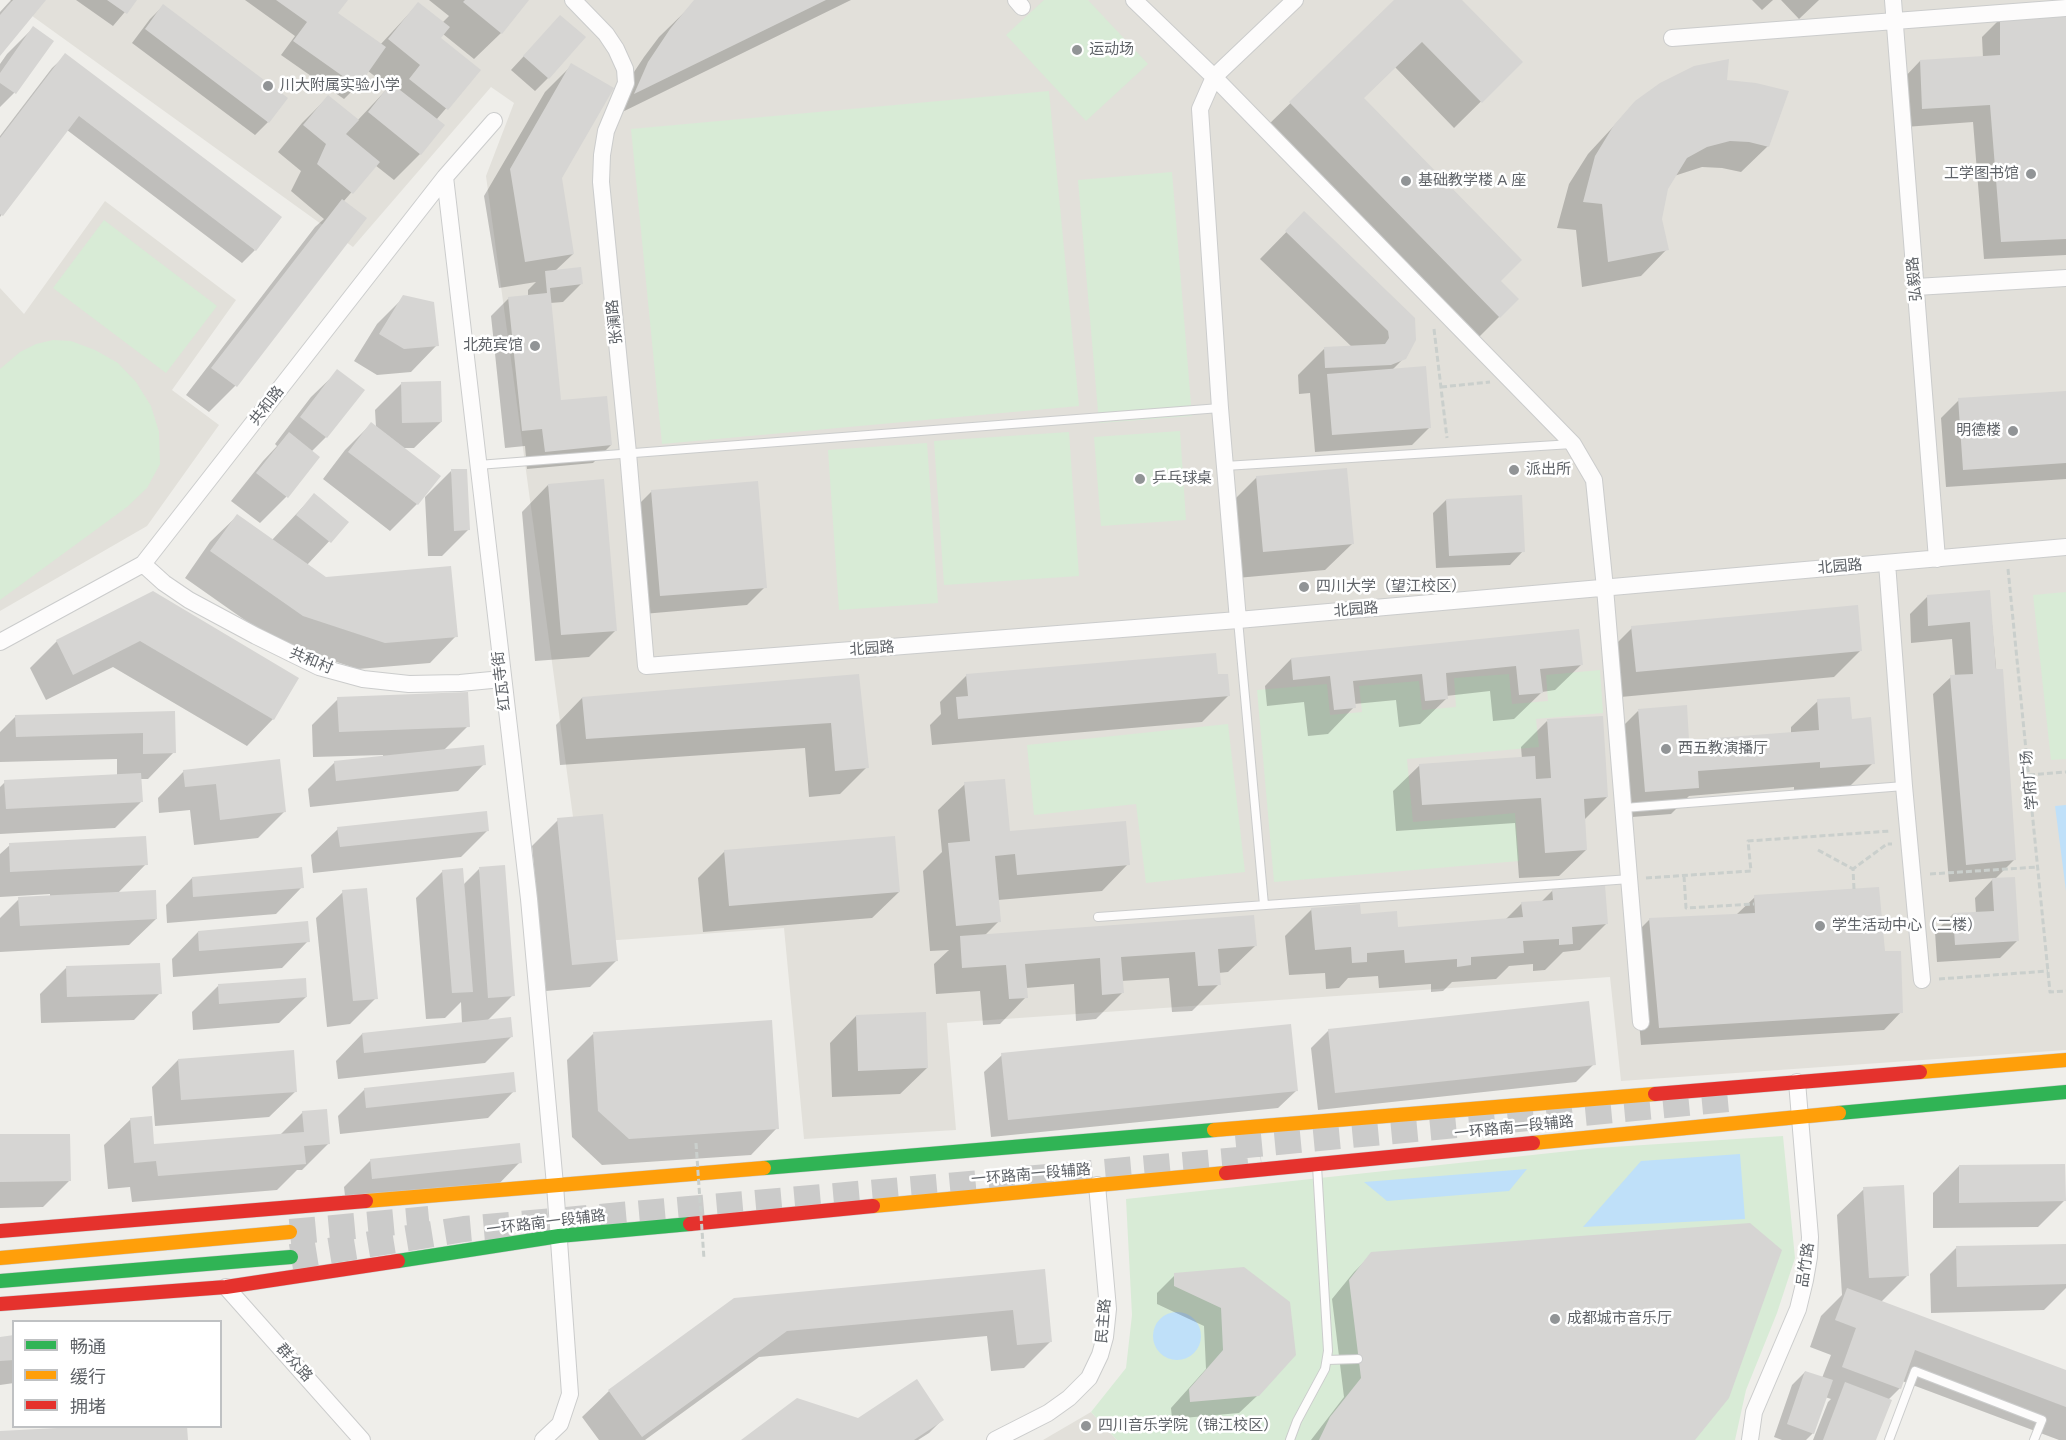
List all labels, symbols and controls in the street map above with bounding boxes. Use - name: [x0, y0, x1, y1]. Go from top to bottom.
- place label: 运动场: [1089, 41, 1134, 59]
- marker: 运动场: [1070, 43, 1084, 57]
- place label: 川大附属实验小学: [280, 77, 400, 95]
- marker: 川大附属实验小学: [261, 79, 275, 93]
- place label: 工学图书馆: [1944, 165, 2019, 183]
- marker: 工学图书馆: [2024, 167, 2038, 181]
- place label: 基础教学楼 A 座: [1418, 172, 1526, 190]
- marker: 基础教学楼 A 座: [1399, 174, 1413, 188]
- street label: 弘毅路: [1904, 256, 1926, 302]
- street label: 张澜路: [604, 299, 626, 345]
- place label: 北苑宾馆: [463, 337, 523, 355]
- marker: 北苑宾馆: [528, 339, 542, 353]
- street label: 共和路: [246, 383, 288, 429]
- place label: 明德楼: [1956, 422, 2001, 440]
- marker: 明德楼: [2006, 424, 2020, 438]
- place label: 派出所: [1526, 461, 1571, 479]
- marker: 派出所: [1507, 463, 1521, 477]
- place label: 乒乓球桌: [1152, 470, 1212, 488]
- marker: 乒乓球桌: [1133, 472, 1147, 486]
- street label: 北园路: [1817, 556, 1863, 578]
- place label: 四川大学（望江校区）: [1316, 578, 1466, 596]
- marker: 四川大学（望江校区）: [1297, 580, 1311, 594]
- street label: 北园路: [1333, 599, 1379, 621]
- street label: 北园路: [849, 638, 895, 660]
- street label: 共和村: [287, 644, 335, 678]
- street label: 红瓦寺街: [489, 650, 515, 712]
- place label: 西五教演播厅: [1678, 740, 1768, 758]
- marker: 西五教演播厅: [1659, 742, 1673, 756]
- street label: 学府广场: [2018, 749, 2042, 811]
- place label: 学生活动中心（二楼）: [1832, 917, 1982, 935]
- marker: 学生活动中心（二楼）: [1813, 919, 1827, 933]
- street label: 一环路南一段辅路: [1453, 1113, 1575, 1143]
- street label: 一环路南一段辅路: [970, 1161, 1092, 1189]
- street label: 一环路南一段辅路: [485, 1207, 607, 1239]
- street label: 品竹路: [1794, 1241, 1818, 1289]
- street label: 民主路: [1093, 1298, 1115, 1344]
- place label: 成都城市音乐厅: [1567, 1310, 1672, 1328]
- marker: 成都城市音乐厅: [1548, 1312, 1562, 1326]
- legend: [12, 1320, 222, 1428]
- text: 畅通: [70, 1337, 106, 1357]
- street label: 群众路: [272, 1340, 316, 1386]
- text: 缓行: [70, 1367, 106, 1387]
- text: 拥堵: [70, 1397, 106, 1417]
- place label: 四川音乐学院（锦江校区）: [1098, 1417, 1278, 1435]
- marker: 四川音乐学院（锦江校区）: [1079, 1419, 1093, 1433]

